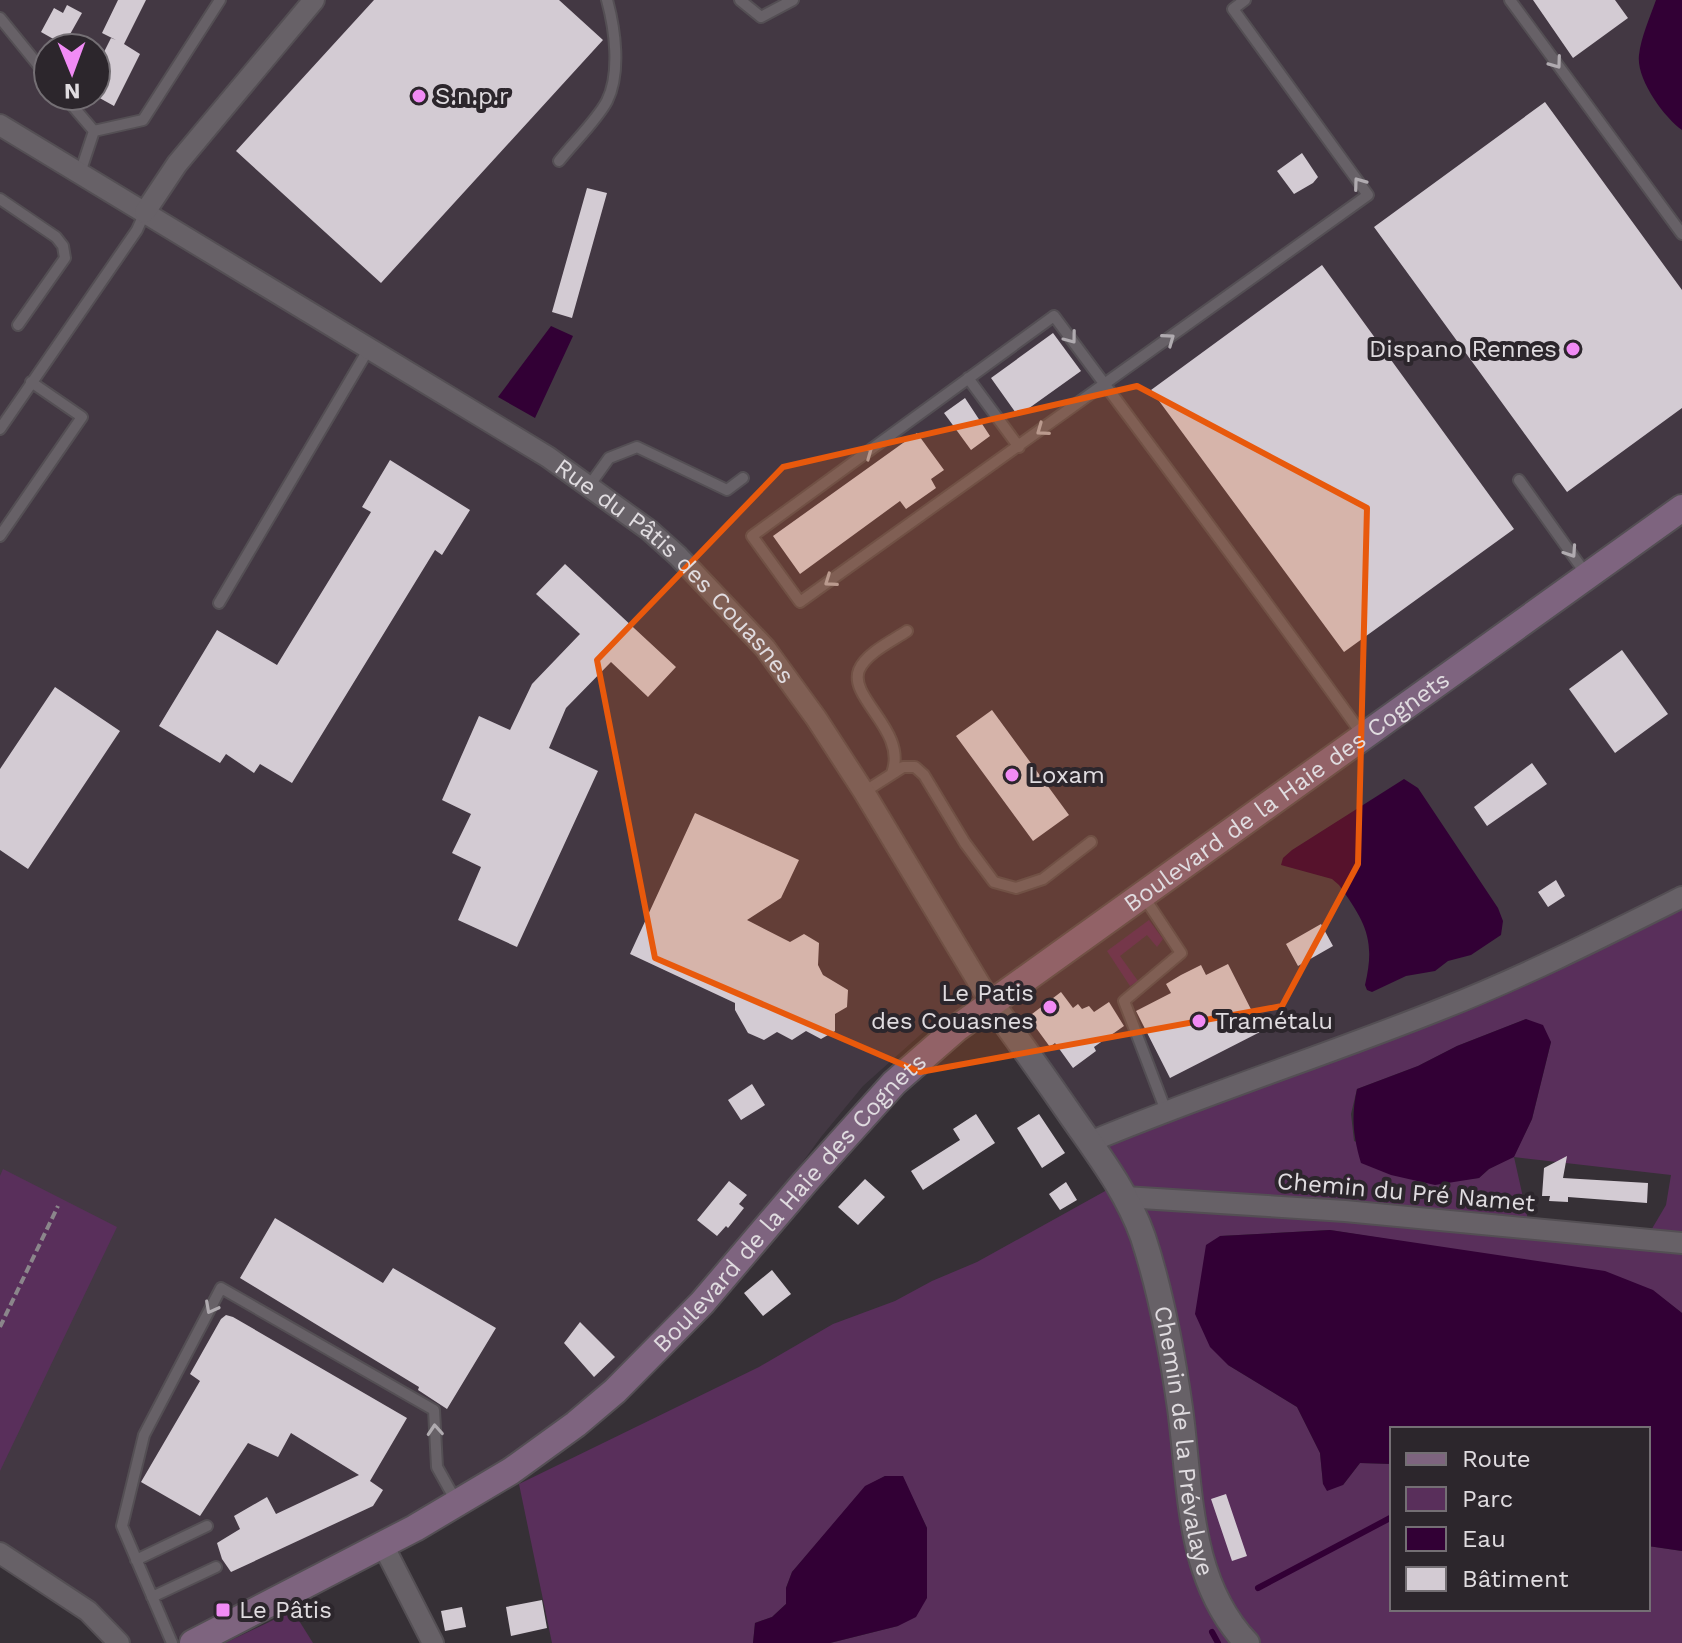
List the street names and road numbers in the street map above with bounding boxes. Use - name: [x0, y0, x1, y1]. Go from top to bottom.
- street label: Rue du Pâtis des Couasnes: [549, 453, 800, 689]
- street label: Boulevard de la Haie des Cognets: [1118, 665, 1455, 918]
- street label: Boulevard de la Haie des Cognets: [647, 1047, 932, 1358]
- street label: Chemin du Pré Namet: [1276, 1167, 1536, 1217]
- street label: Chemin de la Prévalaye: [1148, 1303, 1220, 1579]

